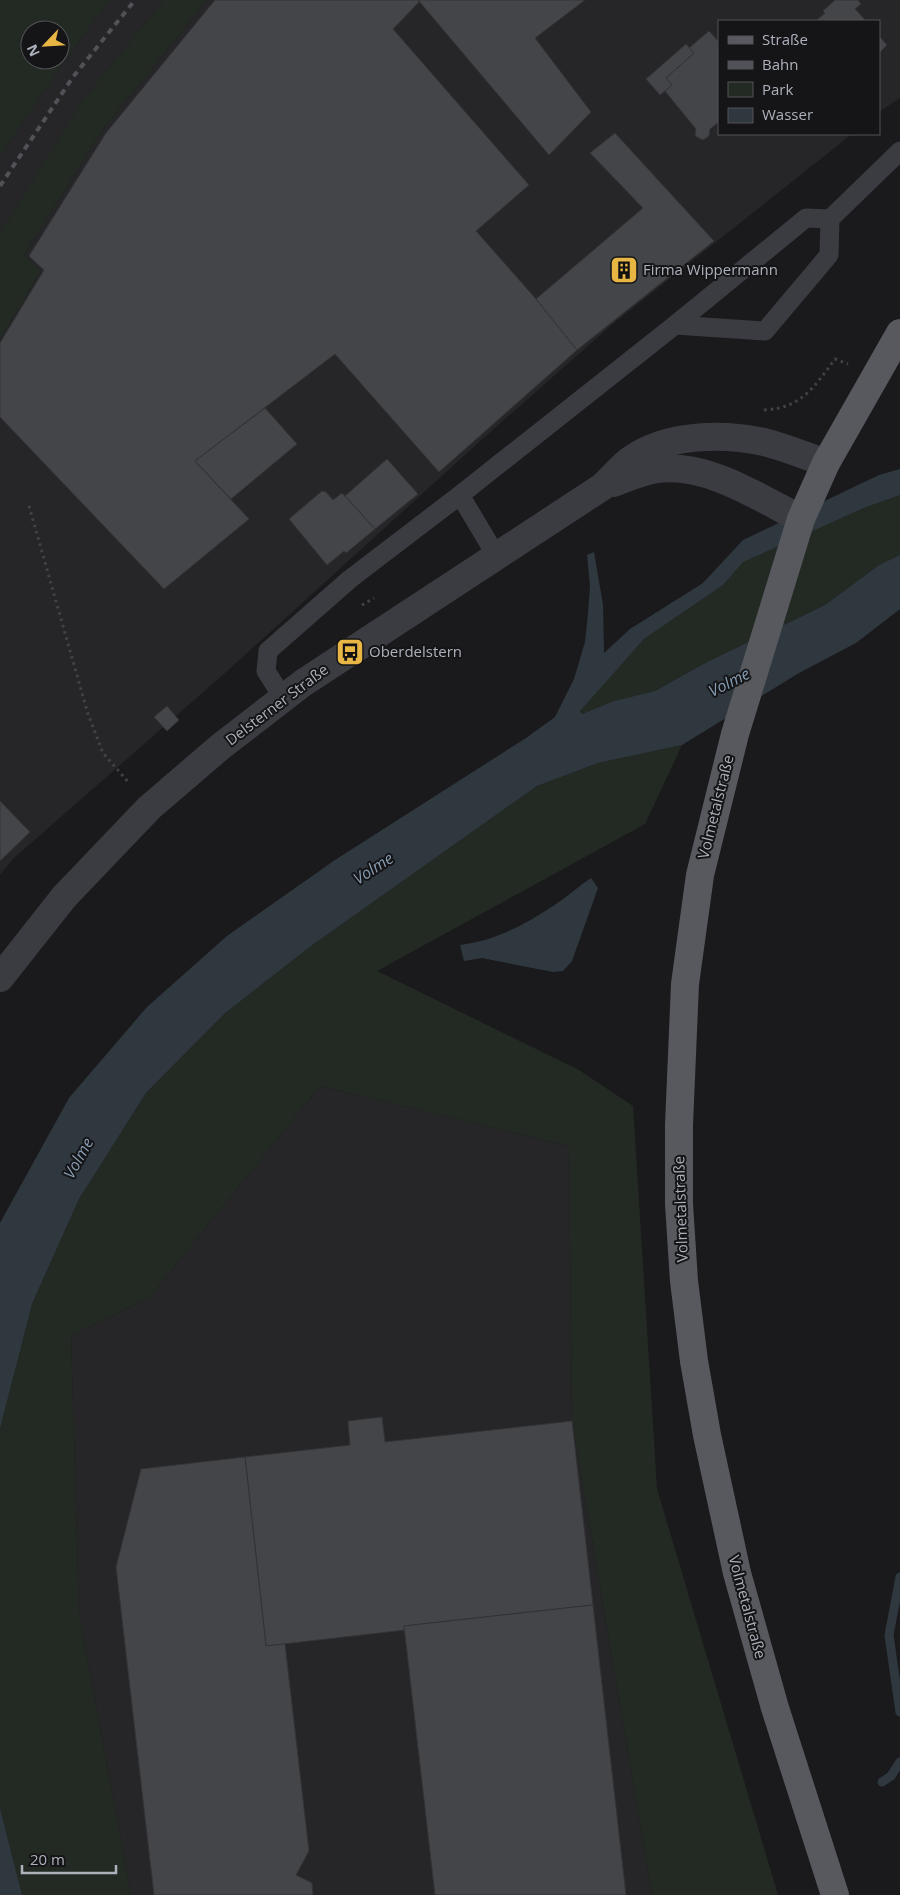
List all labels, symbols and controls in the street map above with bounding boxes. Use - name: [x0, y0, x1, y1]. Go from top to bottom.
- north arrow: [20, 20, 70, 70]
- legend: [718, 20, 880, 135]
- text: Straße: [762, 29, 808, 49]
- text: N: [22, 42, 44, 60]
- text: Bahn: [762, 54, 798, 74]
- text: Park: [762, 79, 793, 99]
- text: Wasser: [762, 104, 813, 124]
- building icon: Firma Wippermann: [609, 255, 639, 285]
- place label: Firma Wippermann: [643, 259, 778, 279]
- bus stop icon: Oberdelstern: [335, 637, 365, 667]
- place label: Oberdelstern: [369, 641, 462, 661]
- street label: Delsterner Straße: [221, 659, 332, 749]
- water label: Volme: [705, 662, 754, 702]
- street label: Volmetalstraße: [692, 753, 738, 861]
- water label: Volme: [349, 847, 397, 889]
- water label: Volme: [58, 1134, 98, 1182]
- street label: Volmetalstraße: [668, 1156, 692, 1262]
- street label: Volmetalstraße: [725, 1553, 771, 1661]
- scale bar: [22, 1842, 116, 1874]
- text: 20 m: [30, 1849, 65, 1869]

